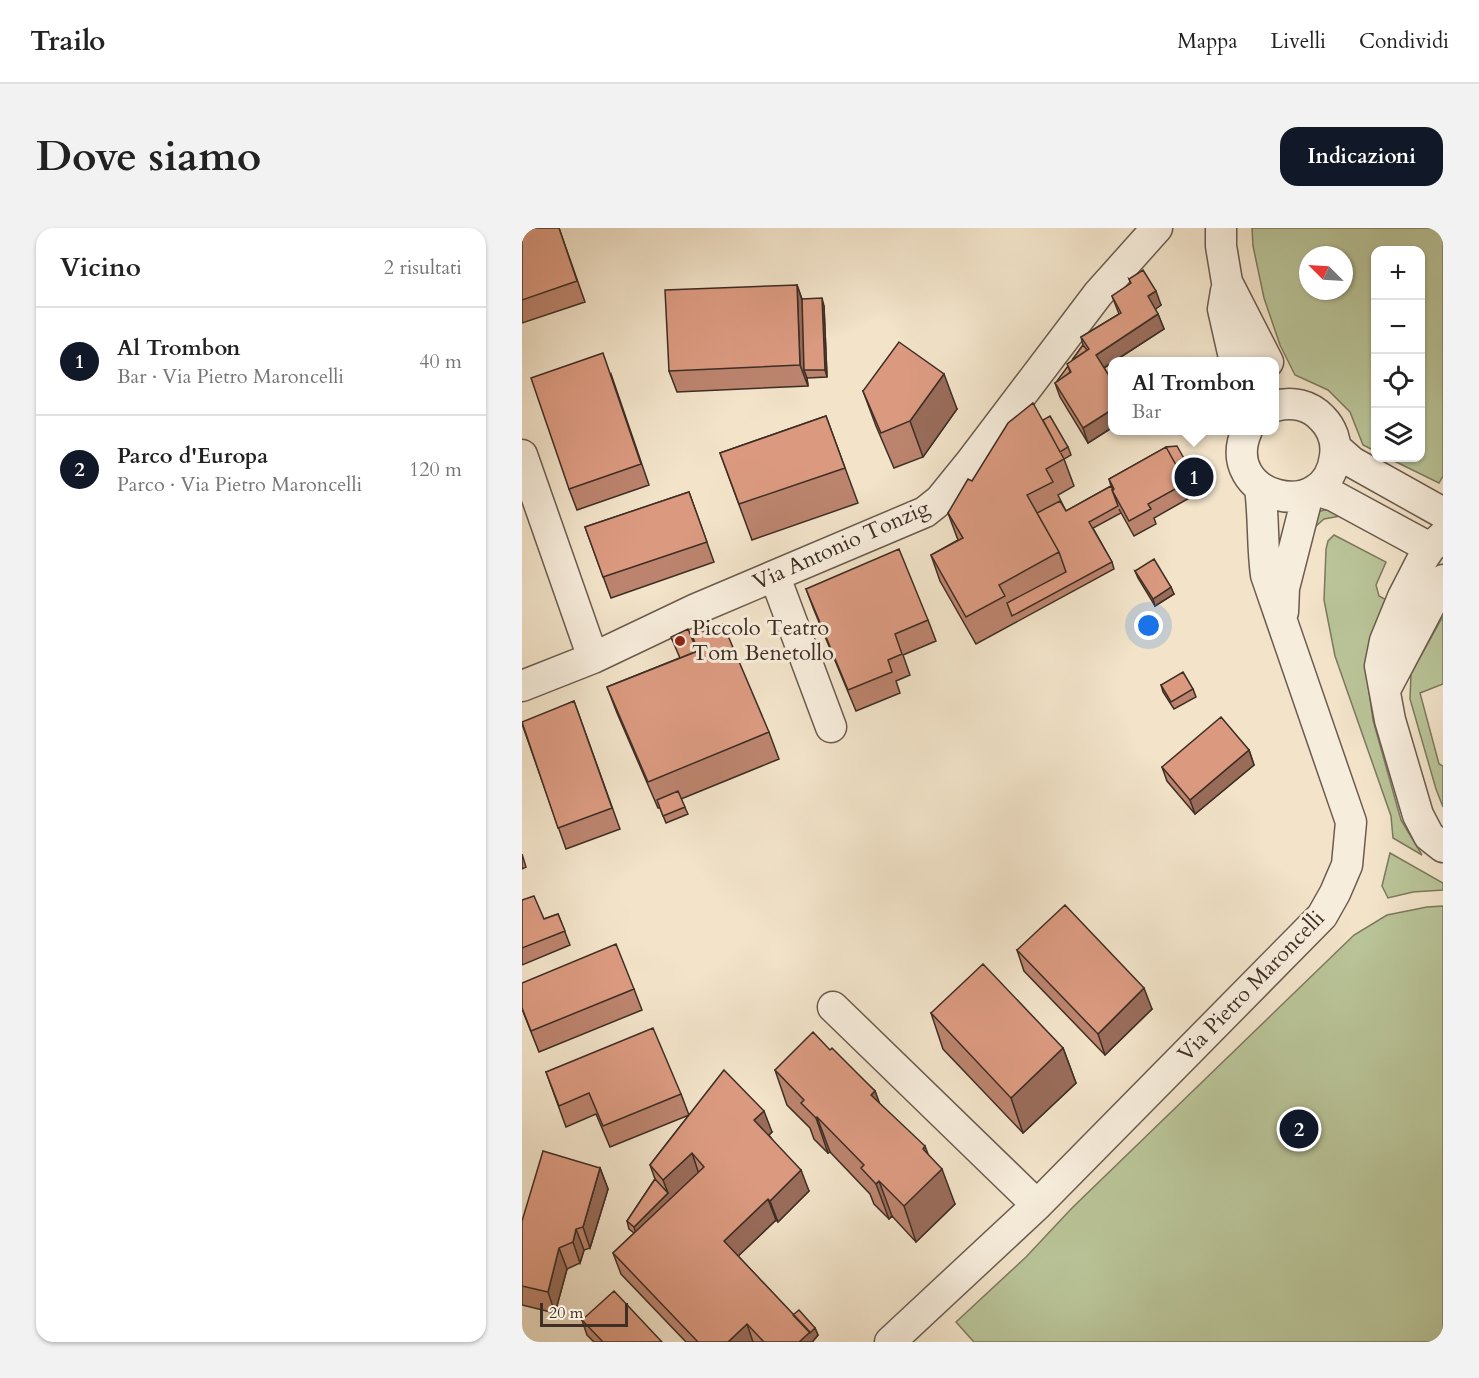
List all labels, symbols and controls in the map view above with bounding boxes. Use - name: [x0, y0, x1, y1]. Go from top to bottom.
- text: Trailo: [30, 22, 105, 60]
- text: Mappa: [1177, 27, 1238, 56]
- text: Livelli: [1271, 27, 1326, 56]
- text: Condividi: [1359, 27, 1449, 56]
- button: Indicazioni: [1280, 127, 1443, 186]
- text: Dove siamo: [36, 128, 261, 185]
- north arrow: [1299, 246, 1353, 300]
- map controls: [1371, 246, 1425, 462]
- button: +: [1371, 246, 1425, 300]
- text: Vicino: [60, 250, 141, 285]
- text: 2 risultati: [384, 254, 462, 281]
- button: −: [1371, 300, 1425, 354]
- text: Al Trombon: [117, 333, 240, 363]
- text: 1: [74, 348, 85, 375]
- text: 40 m: [419, 348, 462, 375]
- button: locate: [1371, 354, 1425, 408]
- popup: [1108, 357, 1279, 435]
- text: Bar · Via Pietro Maroncelli: [117, 363, 344, 390]
- text: Al Trombon: [1132, 368, 1255, 398]
- text: Bar: [1132, 398, 1161, 425]
- button: layers: [1371, 408, 1425, 462]
- text: Parco d'Europa: [117, 441, 268, 471]
- pin: 1: [1174, 454, 1214, 500]
- text: 2: [74, 456, 85, 483]
- text: 120 m: [409, 456, 462, 483]
- text: Parco · Via Pietro Maroncelli: [117, 471, 362, 498]
- street label: Via Antonio Tonzig: [748, 492, 935, 597]
- your location: [1134, 611, 1163, 640]
- place label: Piccolo Teatro Tom Benetollo: [692, 613, 834, 668]
- marker: Piccolo Teatro Tom Benetollo: [673, 634, 687, 648]
- street label: Via Pietro Maroncelli: [1171, 904, 1331, 1068]
- pin: 2: [1280, 1106, 1318, 1152]
- scale bar: [540, 1300, 628, 1328]
- text: 20 m: [549, 1302, 583, 1324]

